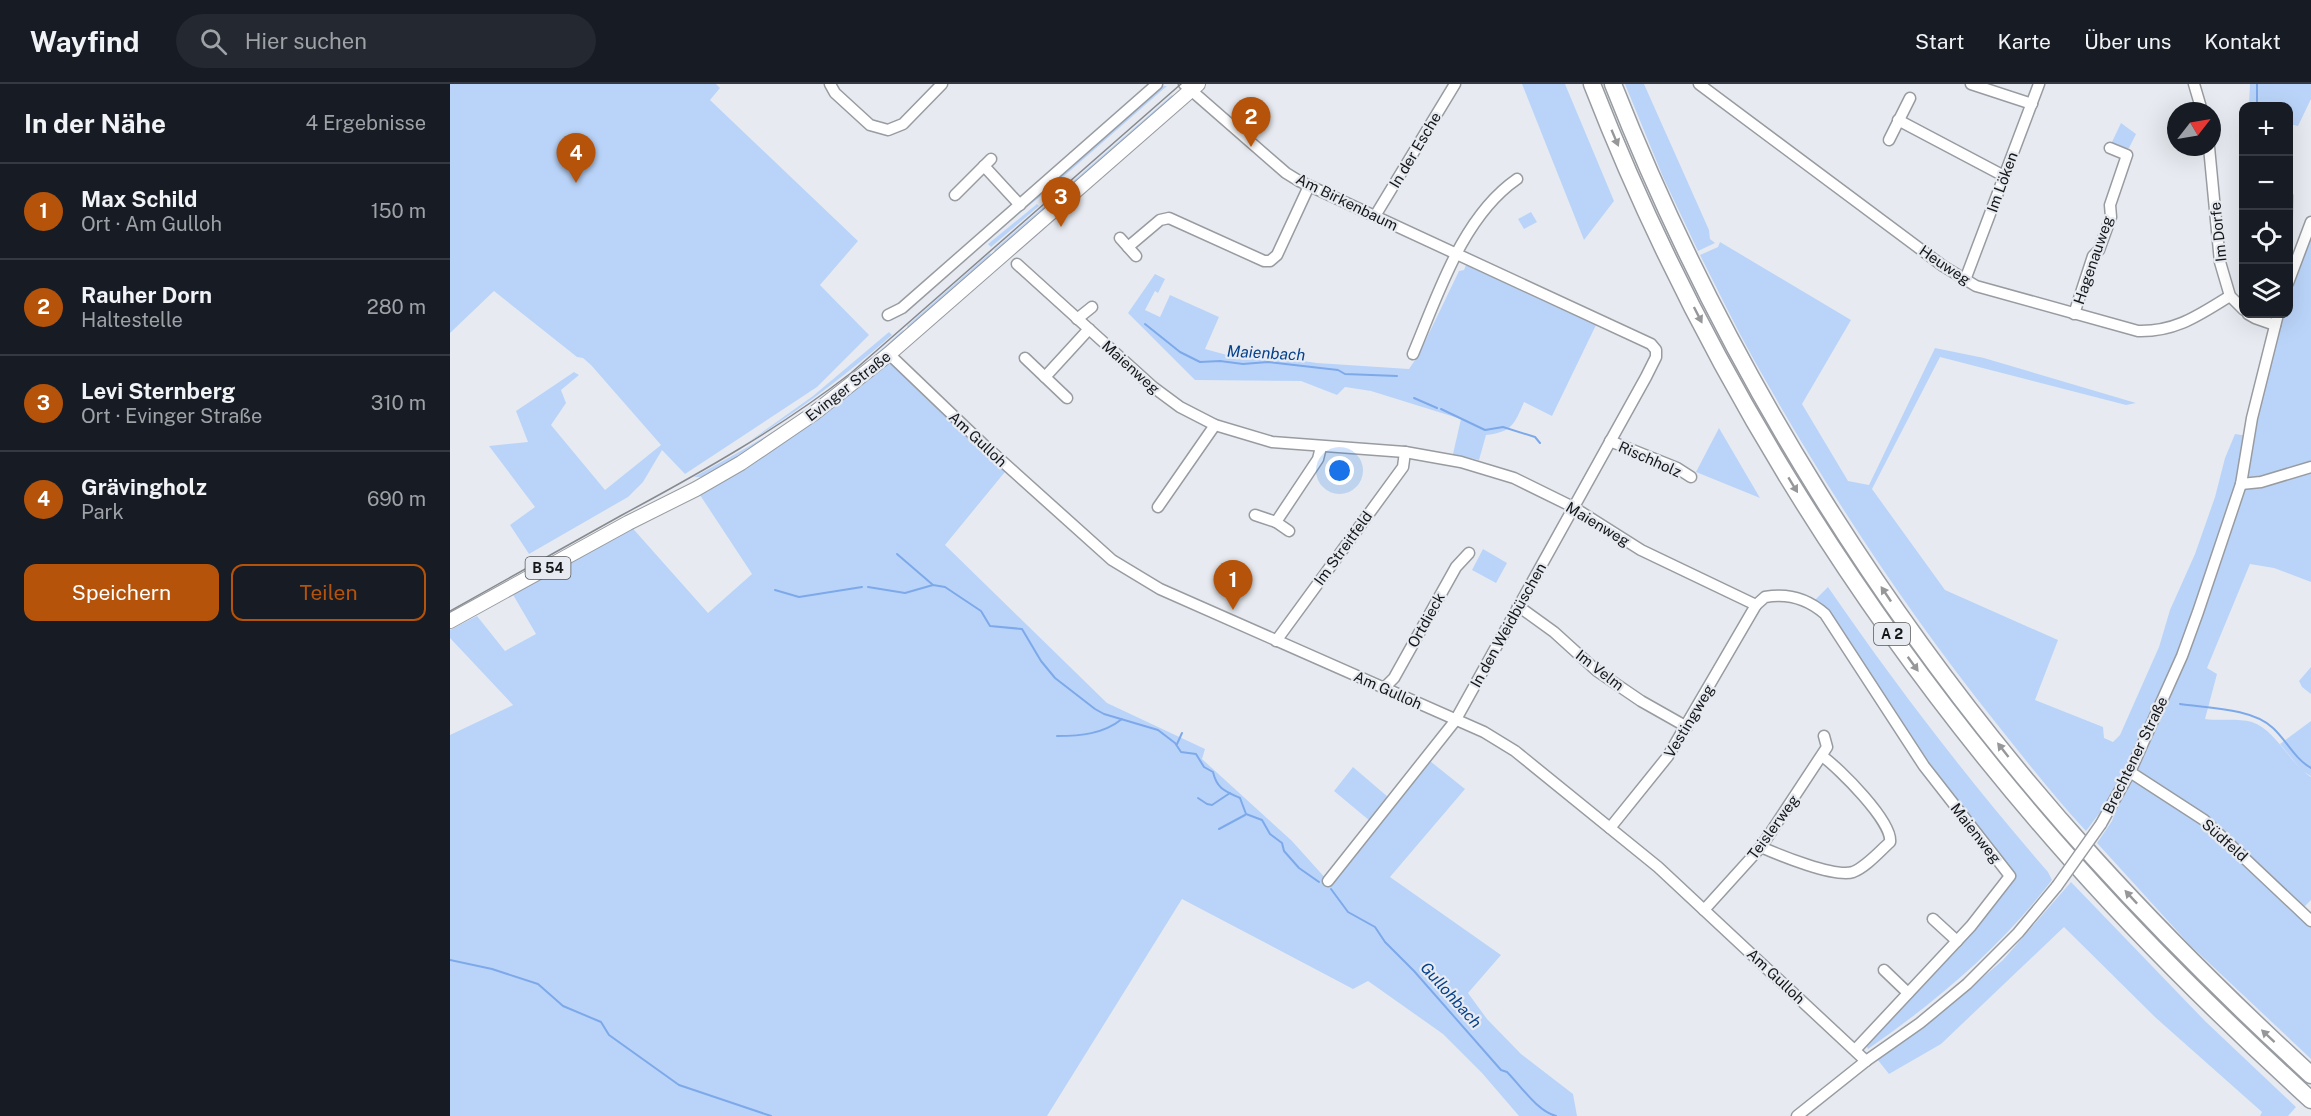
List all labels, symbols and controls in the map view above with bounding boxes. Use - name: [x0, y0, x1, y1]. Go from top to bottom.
- search box: [176, 14, 596, 68]
- text: Wayfind: [30, 25, 140, 58]
- icon: search: [197, 25, 230, 58]
- text: Hier suchen: [245, 28, 367, 54]
- text: Start: [1915, 29, 1964, 54]
- text: Karte: [1997, 29, 2051, 54]
- text: Über uns: [2084, 29, 2171, 54]
- text: Kontakt: [2204, 29, 2281, 54]
- pin: 2: [1232, 98, 1270, 147]
- north arrow: [2167, 102, 2221, 156]
- map controls: [2239, 102, 2293, 318]
- button: +: [2239, 102, 2293, 156]
- text: In der Nähe: [24, 108, 166, 139]
- street label: In der Esche: [1386, 109, 1444, 191]
- text: 4 Ergebnisse: [306, 111, 426, 135]
- one-way arrow: [1611, 129, 1620, 147]
- pin: 4: [556, 134, 596, 183]
- street label: Im Löken: [1983, 150, 2021, 214]
- button: −: [2239, 156, 2293, 210]
- street label: Am Birkenbaum: [1293, 170, 1401, 234]
- pin: 3: [1042, 178, 1080, 227]
- text: Max Schild: [81, 186, 197, 212]
- text: 1: [39, 199, 48, 223]
- text: 150 m: [371, 199, 426, 223]
- street label: Im Dorfe: [2206, 201, 2230, 263]
- button: locate: [2239, 210, 2293, 264]
- text: Ort · Am Gulloh: [81, 212, 222, 236]
- street label: Hagenauweg: [2070, 214, 2116, 306]
- street label: Heuweg: [1916, 242, 1974, 288]
- button: layers: [2239, 264, 2293, 318]
- text: Rauher Dorn: [81, 282, 212, 308]
- text: 2: [37, 295, 50, 319]
- text: 280 m: [367, 295, 426, 319]
- one-way arrow: [1693, 306, 1702, 323]
- text: Haltestelle: [81, 308, 183, 332]
- street label: Maienweg: [1099, 337, 1163, 397]
- water label: Maienbach: [1226, 341, 1306, 365]
- street label: Evinger Straße: [802, 348, 894, 424]
- text: Levi Sternberg: [81, 378, 235, 404]
- text: 3: [37, 391, 50, 415]
- text: 310 m: [371, 391, 426, 415]
- text: Ort · Evinger Straße: [81, 404, 262, 428]
- street label: Am Gulloh: [946, 408, 1010, 470]
- street label: Rischholz: [1616, 438, 1684, 480]
- your location: [1325, 456, 1354, 485]
- text: Grävingholz: [81, 474, 207, 500]
- one-way arrow: [1788, 477, 1798, 494]
- text: 4: [37, 487, 50, 511]
- text: 690 m: [367, 487, 426, 511]
- street label: Maienweg: [1563, 498, 1633, 550]
- text: Park: [81, 500, 124, 524]
- street label: Im Streitfeld: [1311, 508, 1375, 588]
- road number: B 54: [526, 557, 570, 579]
- pin: 1: [1214, 560, 1252, 610]
- street label: In den Weidbüschen: [1467, 560, 1549, 690]
- button: Speichern: [24, 564, 219, 621]
- button: Teilen: [231, 564, 426, 621]
- one-way arrow: [1881, 586, 1892, 602]
- street label: Ortdieck: [1404, 590, 1448, 650]
- road number: A 2: [1874, 623, 1910, 645]
- street label: Im Velm: [1573, 646, 1627, 694]
- one-way arrow: [1907, 655, 1919, 671]
- street label: Am Gulloh: [1351, 667, 1425, 713]
- street label: Vestingweg: [1661, 681, 1717, 761]
- street label: Brechtener Straße: [2099, 694, 2171, 816]
- one-way arrow: [1996, 742, 2009, 758]
- street label: Teislerweg: [1744, 791, 1802, 863]
- street label: Maienweg: [1947, 800, 2005, 866]
- street label: Südfeld: [2199, 815, 2251, 865]
- one-way arrow: [2125, 890, 2138, 905]
- street label: Am Gulloh: [1744, 945, 1808, 1007]
- water label: Gullohbach: [1417, 958, 1485, 1032]
- one-way arrow: [2261, 1030, 2276, 1043]

